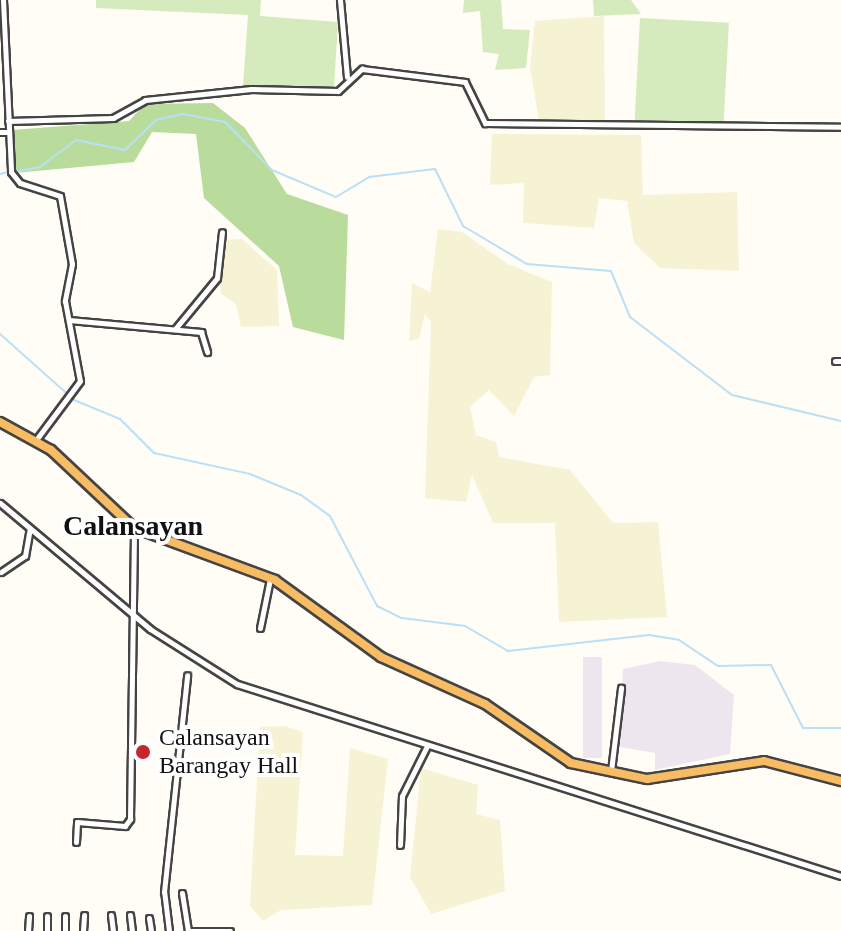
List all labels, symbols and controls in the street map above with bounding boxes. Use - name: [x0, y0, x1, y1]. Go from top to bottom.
- district label: Calansayan: [63, 509, 203, 543]
- place label: Calansayan Barangay Hall: [159, 724, 298, 780]
- marker: Calansayan Barangay Hall: [134, 743, 152, 761]

